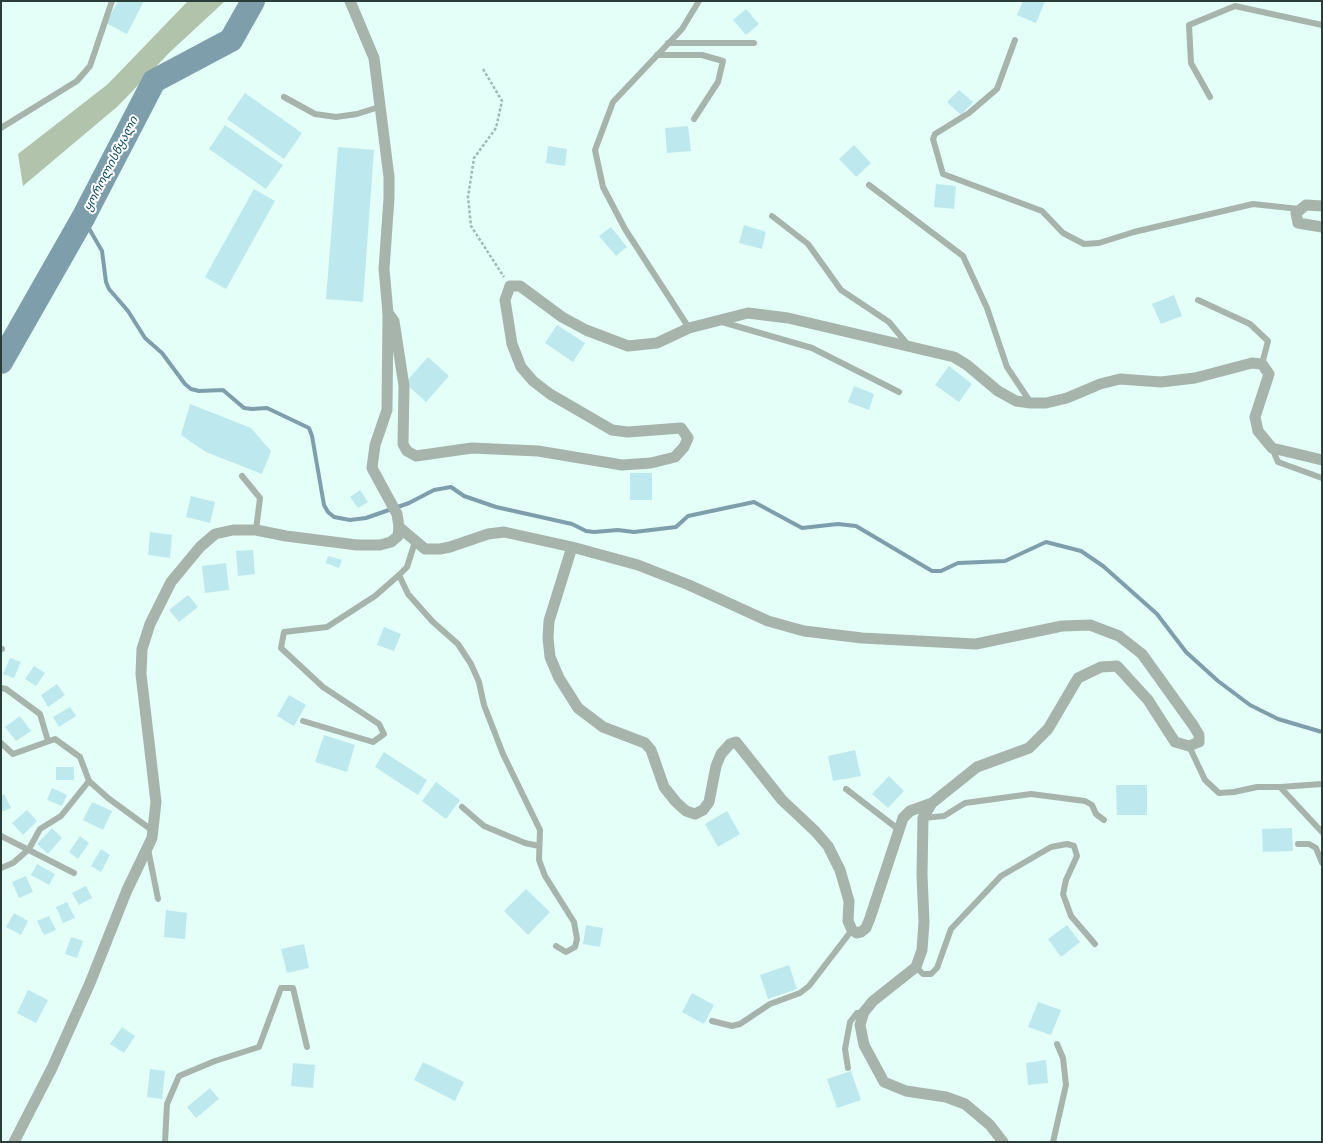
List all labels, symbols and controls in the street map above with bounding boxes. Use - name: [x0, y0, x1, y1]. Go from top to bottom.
- water label: ყოროლისწყალი: [81, 114, 141, 214]

